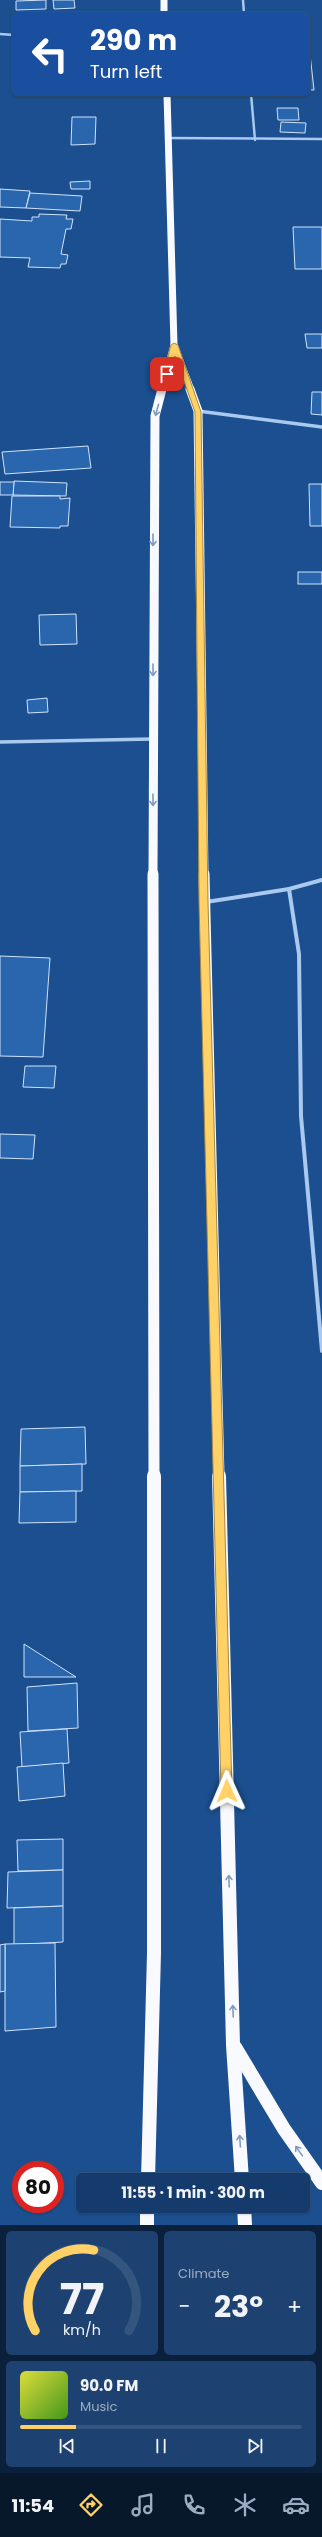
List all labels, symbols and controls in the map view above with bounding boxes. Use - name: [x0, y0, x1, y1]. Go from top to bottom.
- text: 290 m: [90, 21, 177, 60]
- icon: left: [24, 28, 76, 80]
- text: Turn left: [90, 59, 162, 84]
- pin: [150, 357, 184, 391]
- icon: arrive: [156, 363, 178, 385]
- one-way arrow: [153, 403, 160, 416]
- one-way arrow: [149, 533, 157, 546]
- one-way arrow: [149, 663, 157, 676]
- one-way arrow: [149, 793, 157, 806]
- position arrow: [206, 1770, 248, 1812]
- one-way arrow: [225, 1875, 233, 1888]
- one-way arrow: [229, 2005, 236, 2018]
- one-way arrow: [236, 2135, 243, 2148]
- one-way arrow: [295, 2146, 303, 2157]
- speed limit sign: 80: [12, 2161, 64, 2213]
- text: 11:55 · 1 min · 300 m: [121, 2182, 265, 2203]
- text: Climate: [178, 2264, 229, 2283]
- text: 77: [60, 2270, 104, 2329]
- text: 23°: [214, 2285, 263, 2328]
- text: −: [178, 2291, 190, 2322]
- text: +: [287, 2291, 302, 2322]
- text: km/h: [63, 2320, 101, 2340]
- text: 90.0 FM: [80, 2375, 138, 2396]
- text: Music: [80, 2397, 117, 2416]
- icon: previous: [56, 2435, 78, 2457]
- icon: pause: [150, 2435, 172, 2457]
- icon: next: [244, 2435, 266, 2457]
- icon: directions: [77, 2491, 105, 2519]
- icon: music: [129, 2491, 157, 2519]
- icon: phone: [180, 2491, 208, 2519]
- icon: climate: [231, 2491, 259, 2519]
- icon: car: [282, 2491, 310, 2519]
- text: 11:54: [12, 2493, 54, 2518]

